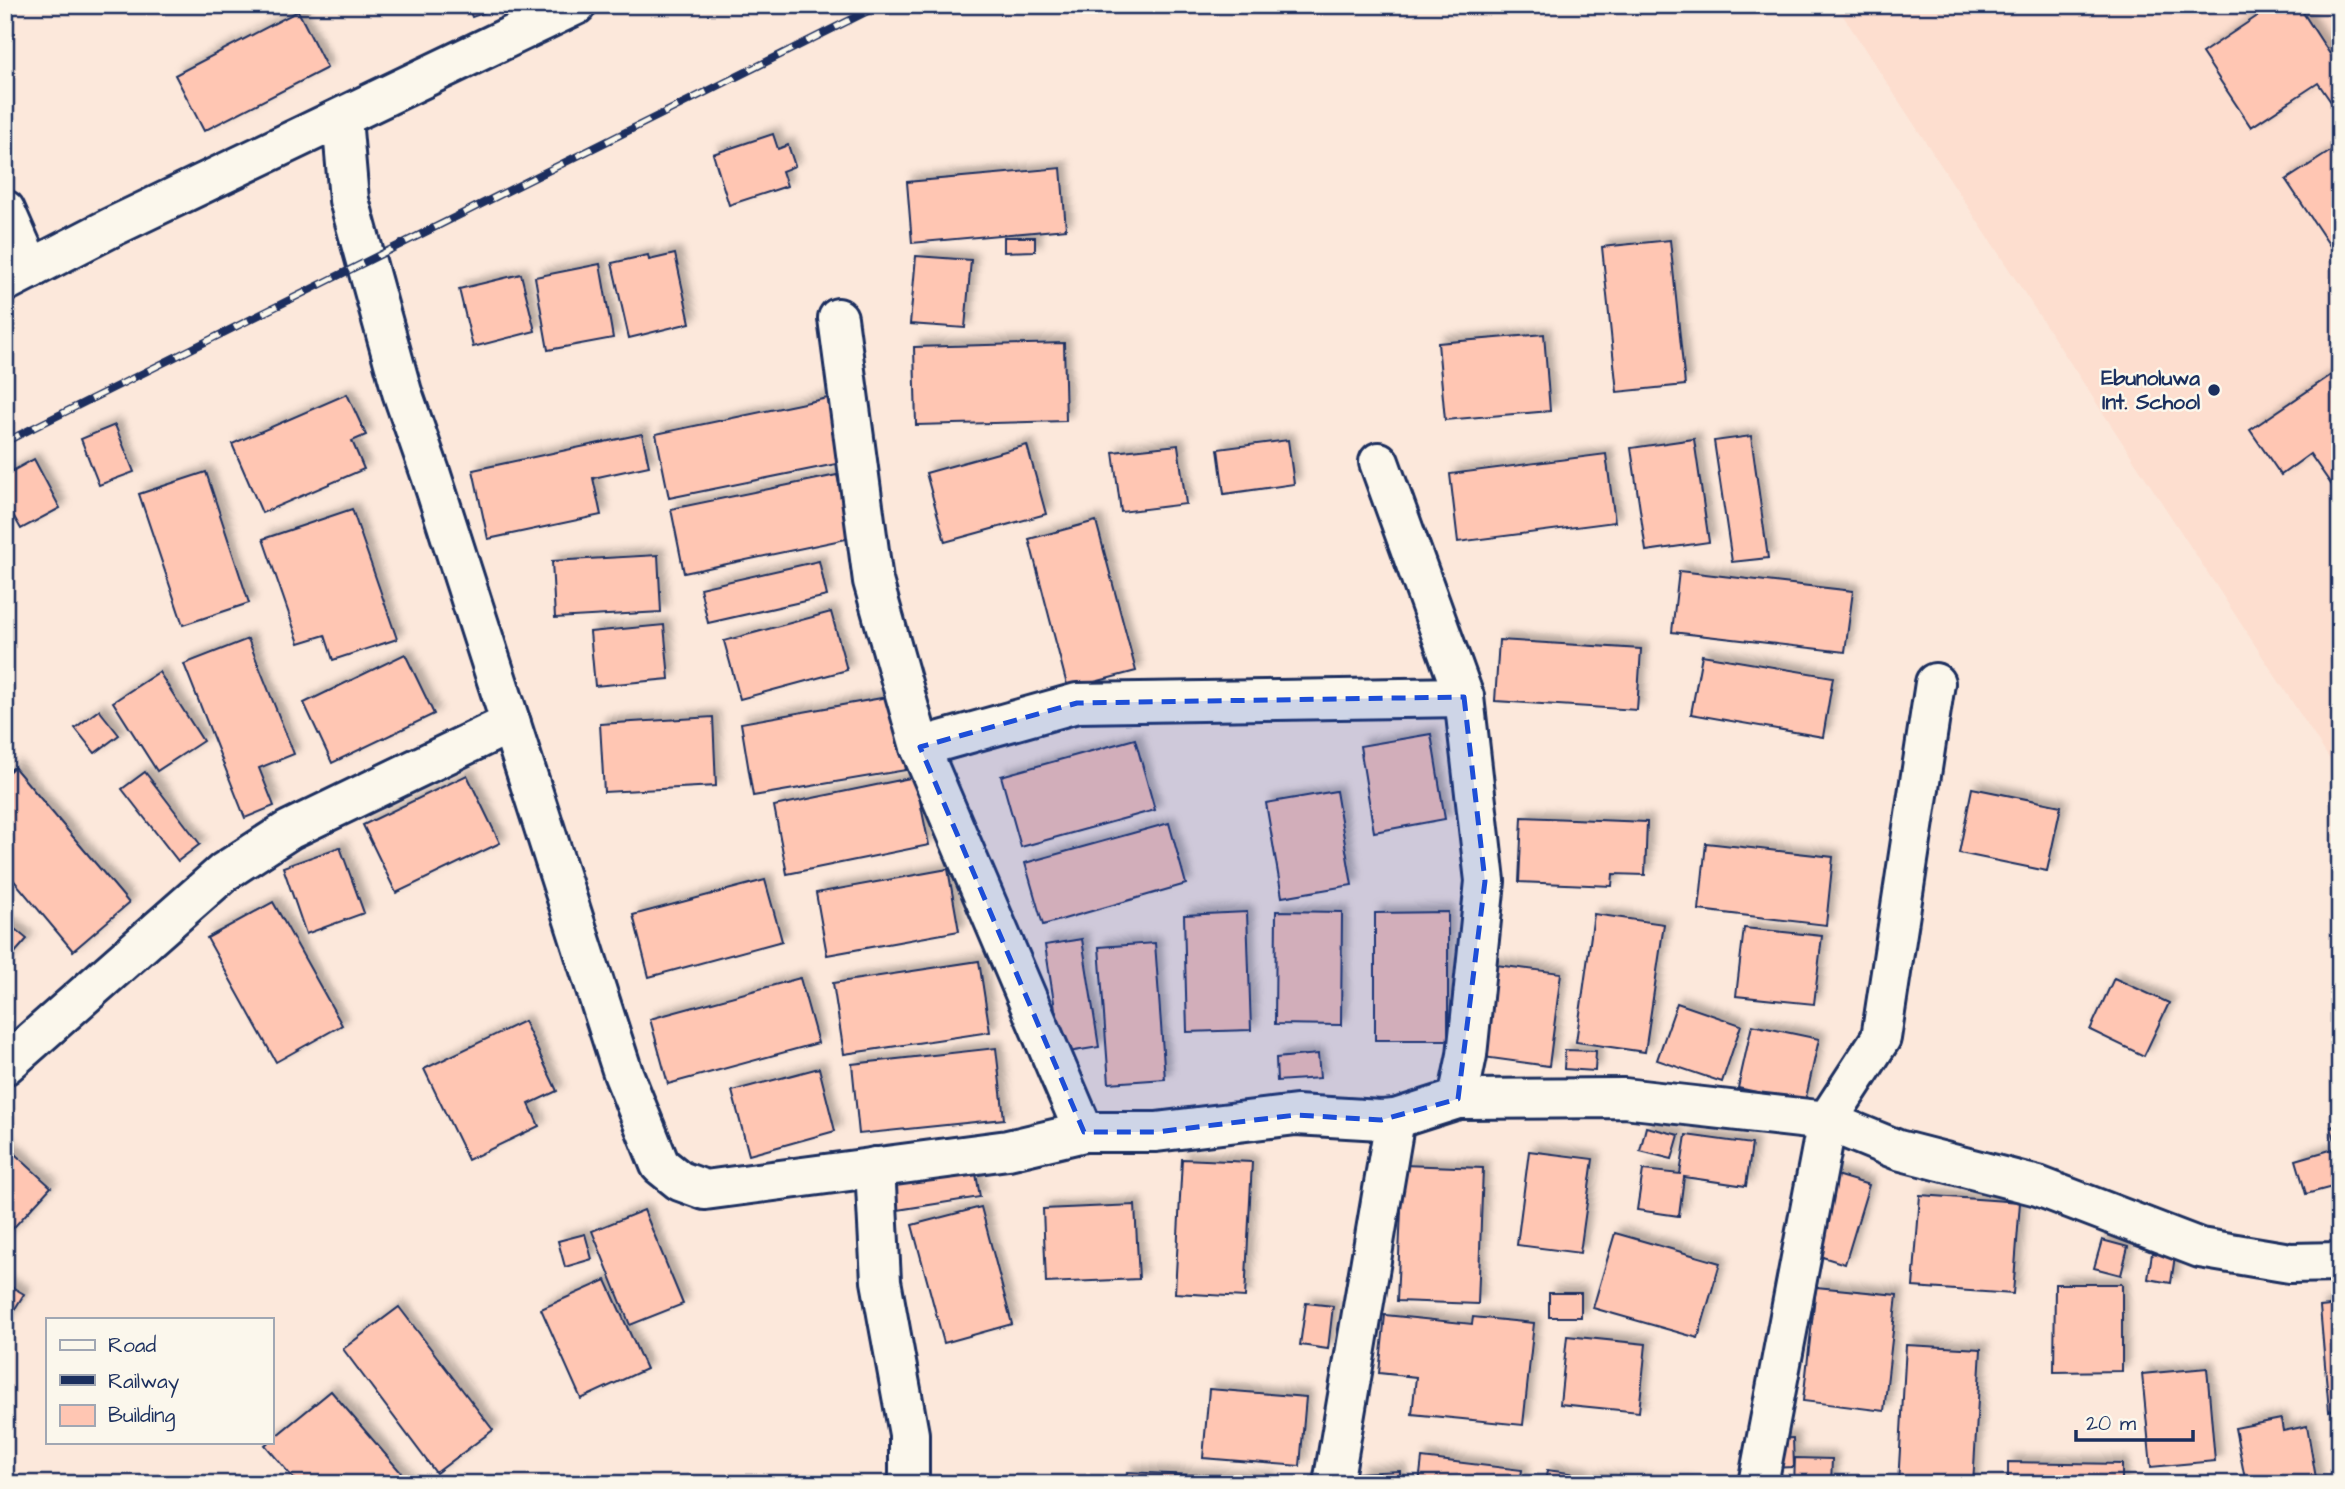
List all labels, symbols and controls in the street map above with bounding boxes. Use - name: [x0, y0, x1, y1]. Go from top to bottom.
- place label: Ebunoluwa Int. School: [2101, 364, 2201, 417]
- marker: Ebunoluwa Int. School: [2206, 382, 2222, 398]
- legend: [46, 1318, 273, 1444]
- text: Road: [108, 1331, 156, 1360]
- text: Railway: [108, 1367, 180, 1398]
- scale bar: [2076, 1398, 2193, 1442]
- text: Building: [108, 1401, 176, 1432]
- text: 20 m: [2086, 1409, 2137, 1438]

